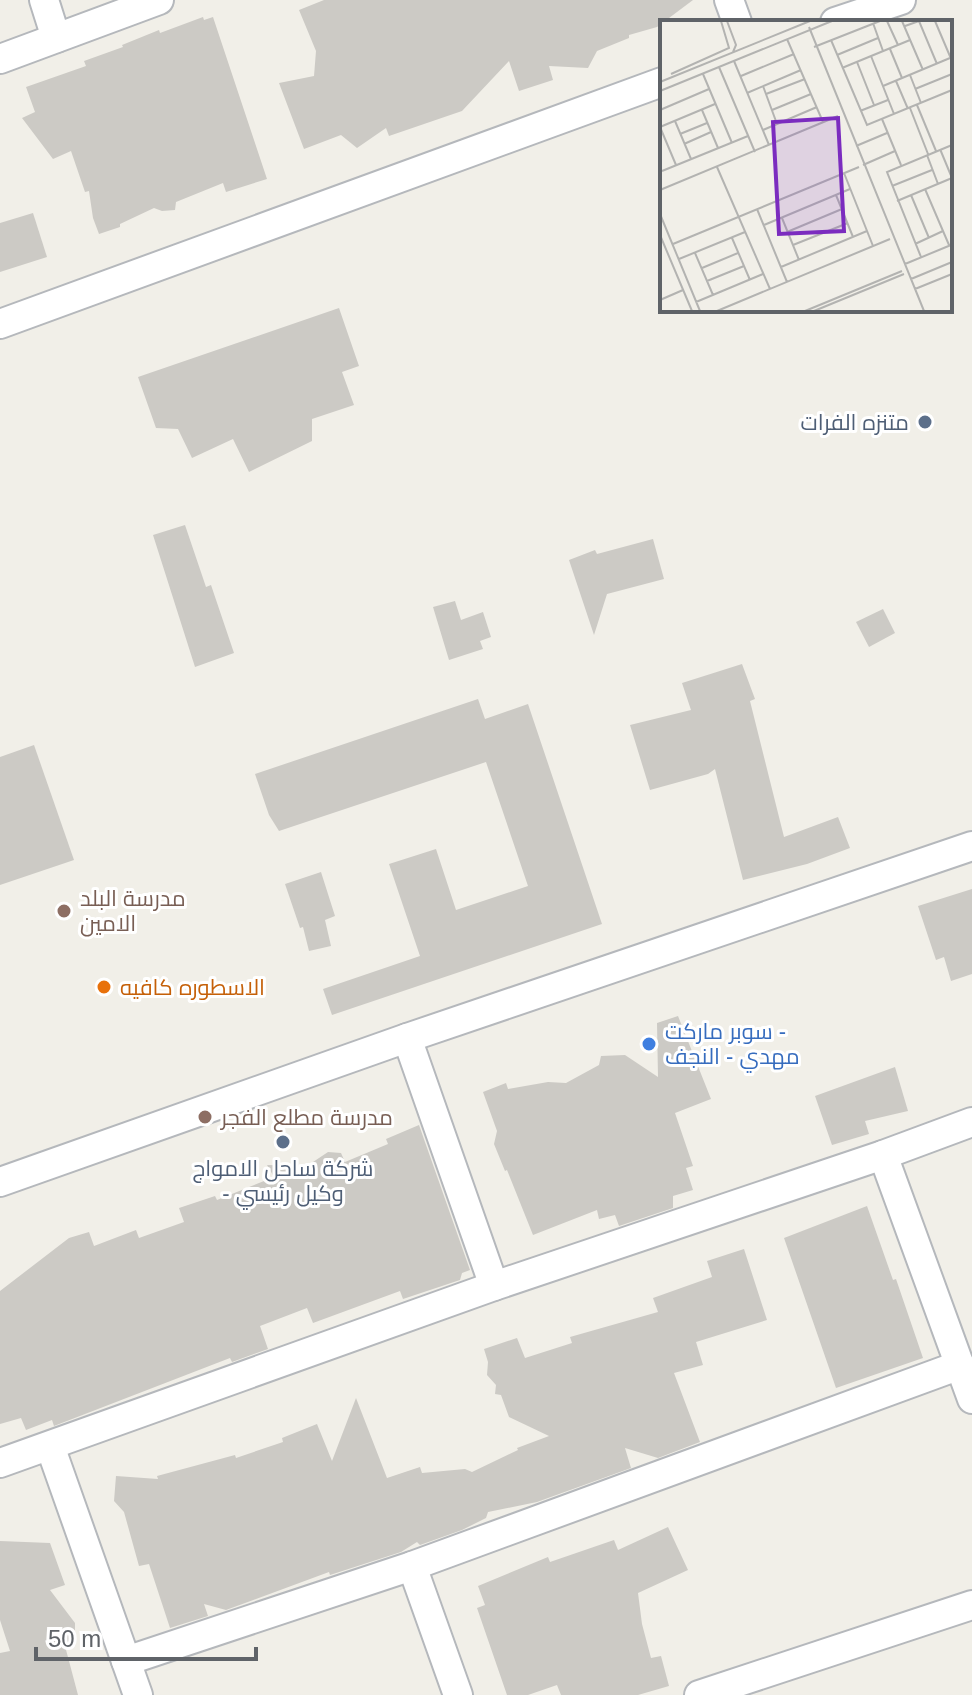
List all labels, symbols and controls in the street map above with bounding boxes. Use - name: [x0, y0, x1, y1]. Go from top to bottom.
- inset map: [660, 20, 952, 312]
- place label: متنزه الفرات: [800, 410, 909, 435]
- marker: متنزه الفرات: [916, 413, 934, 431]
- place label: مدرسة البلد الامين: [80, 886, 186, 937]
- marker: مدرسة البلد الامين: [55, 902, 73, 920]
- place label: الاسطوره كافيه: [120, 975, 265, 1000]
- marker: الاسطوره كافيه: [95, 978, 113, 996]
- place label: سوبر ماركت - مهدي - النجف: [665, 1019, 800, 1073]
- marker: سوبر ماركت - مهدي - النجف: [640, 1035, 658, 1053]
- place label: مدرسة مطلع الفجر: [219, 1105, 393, 1132]
- marker: مدرسة مطلع الفجر: [196, 1108, 214, 1126]
- marker: شركة ساحل الامواج - وكيل رئيسي: [274, 1133, 292, 1151]
- place label: شركة ساحل الامواج - وكيل رئيسي: [193, 1156, 374, 1210]
- scale bar: [36, 1611, 256, 1661]
- text: 50 m: [48, 1625, 101, 1652]

